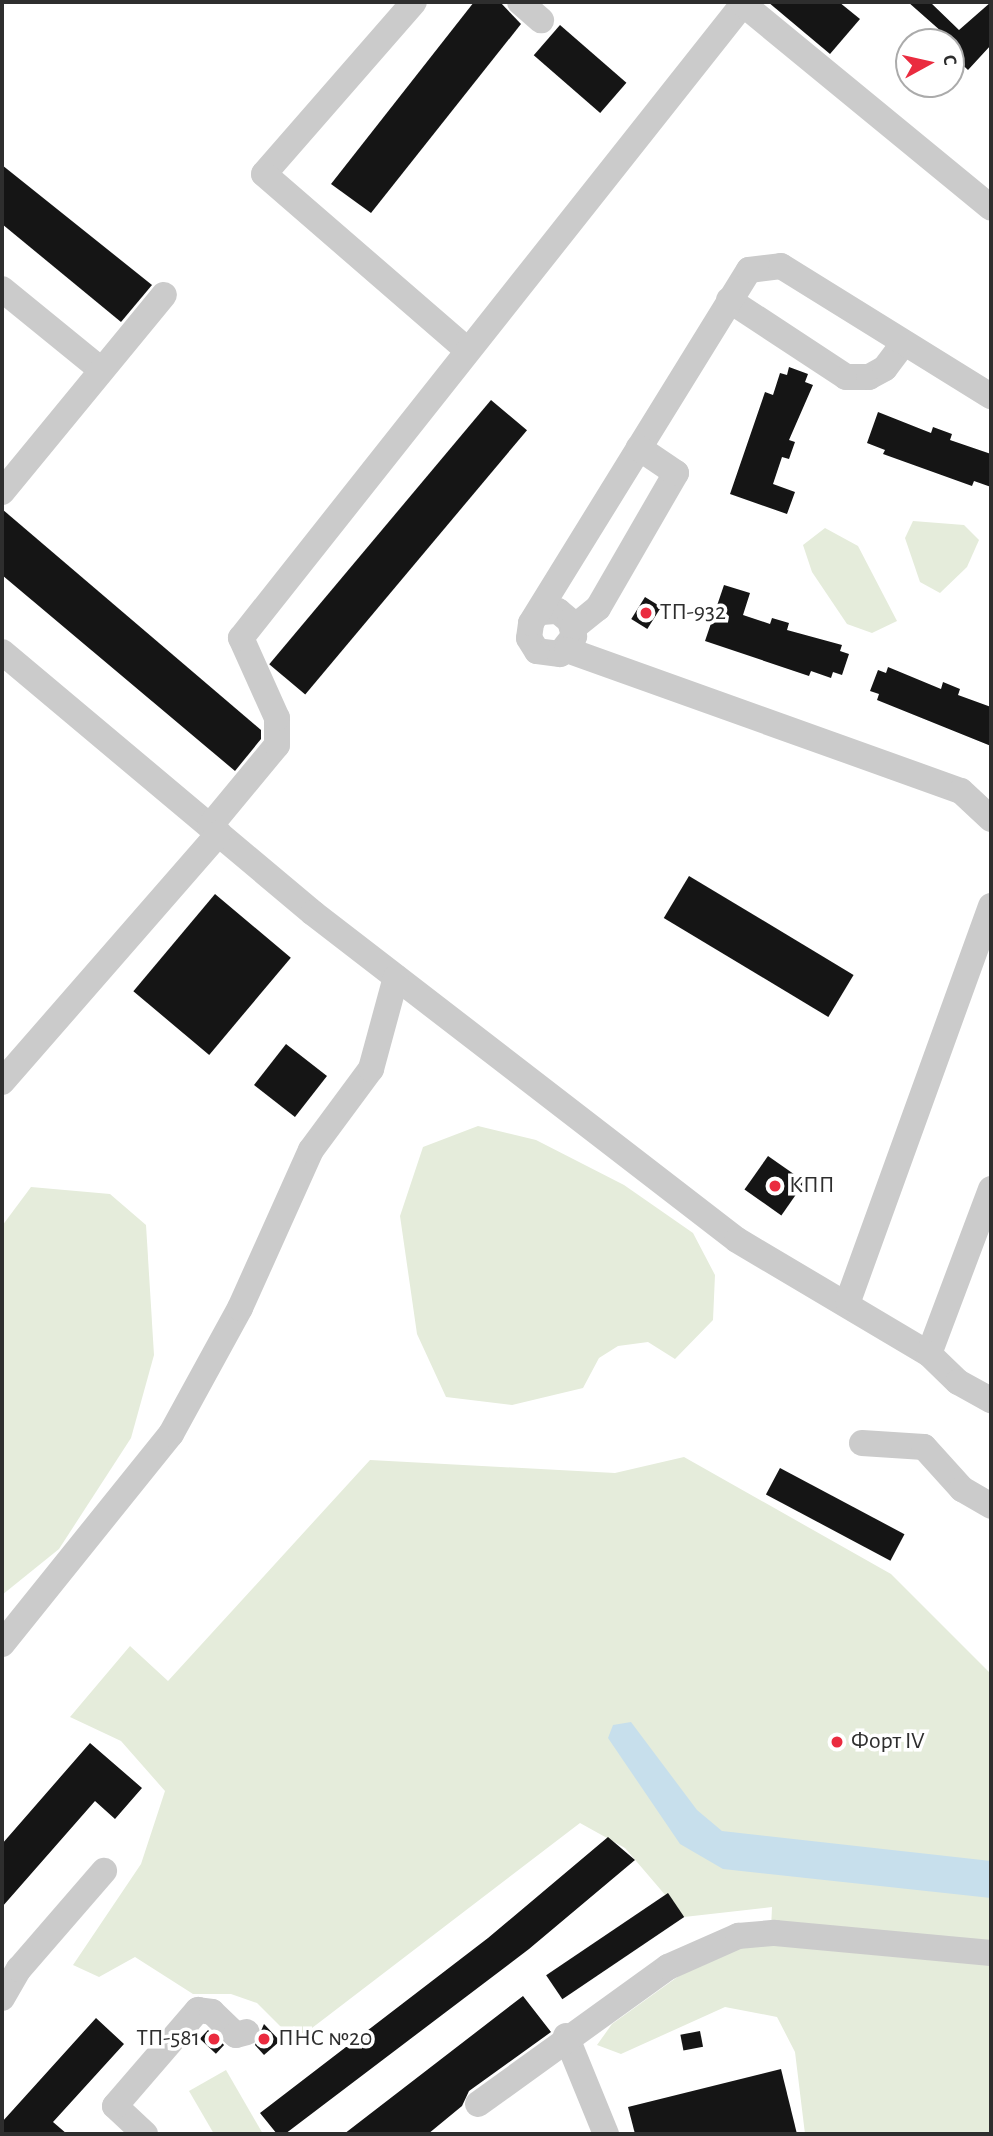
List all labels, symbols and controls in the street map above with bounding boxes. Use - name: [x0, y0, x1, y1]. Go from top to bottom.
- north arrow: [895, 28, 965, 98]
- text: С: [939, 54, 959, 67]
- place label: ТП-932: [660, 599, 726, 627]
- marker: ТП-932: [638, 605, 654, 621]
- place label: КПП: [789, 1172, 835, 1200]
- marker: КПП: [767, 1178, 783, 1194]
- place label: Форт IV: [851, 1728, 925, 1756]
- marker: Форт IV: [829, 1734, 845, 1750]
- place label: ТП-581: [136, 2025, 200, 2053]
- place label: ПНС №20: [278, 2025, 373, 2053]
- marker: ТП-581: [206, 2031, 222, 2047]
- marker: ПНС №20: [256, 2031, 272, 2047]

